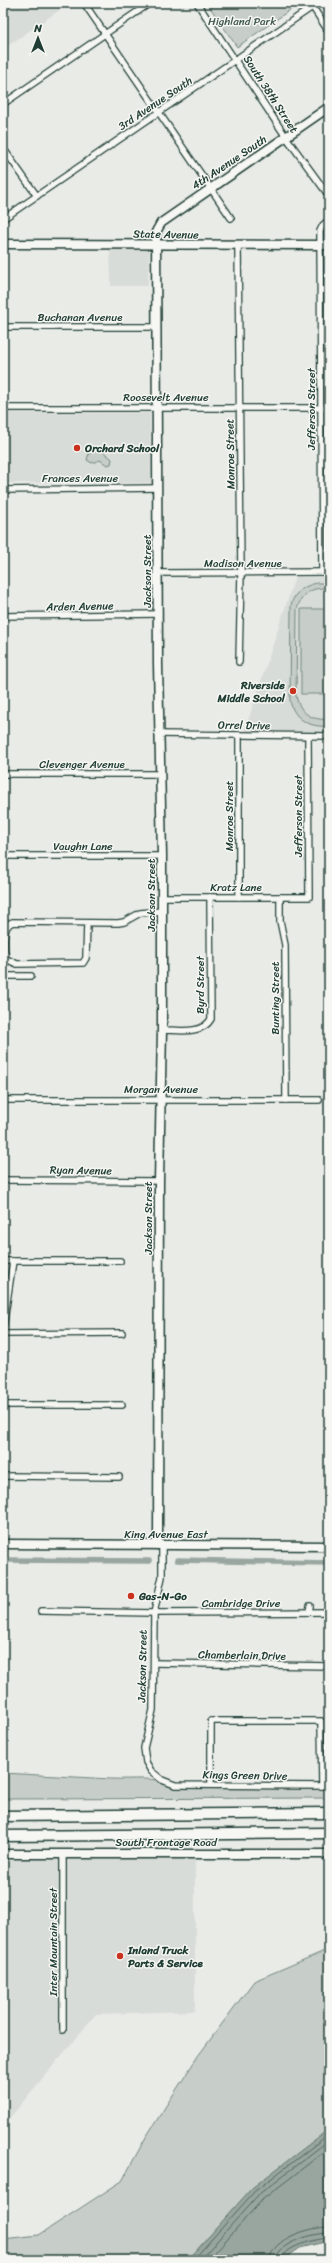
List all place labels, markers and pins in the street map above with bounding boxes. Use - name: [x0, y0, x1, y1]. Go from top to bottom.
- place label: Orchard School: [84, 439, 160, 458]
- marker: Orchard School: [72, 443, 82, 453]
- place label: Riverside Middle School: [216, 676, 286, 708]
- marker: Riverside Middle School: [288, 686, 298, 696]
- place label: Gas-N-Go: [138, 1587, 187, 1606]
- marker: Gas-N-Go: [126, 1591, 136, 1601]
- place label: Inland Truck Parts & Service: [127, 1941, 203, 1973]
- marker: Inland Truck Parts & Service: [115, 1951, 125, 1961]

